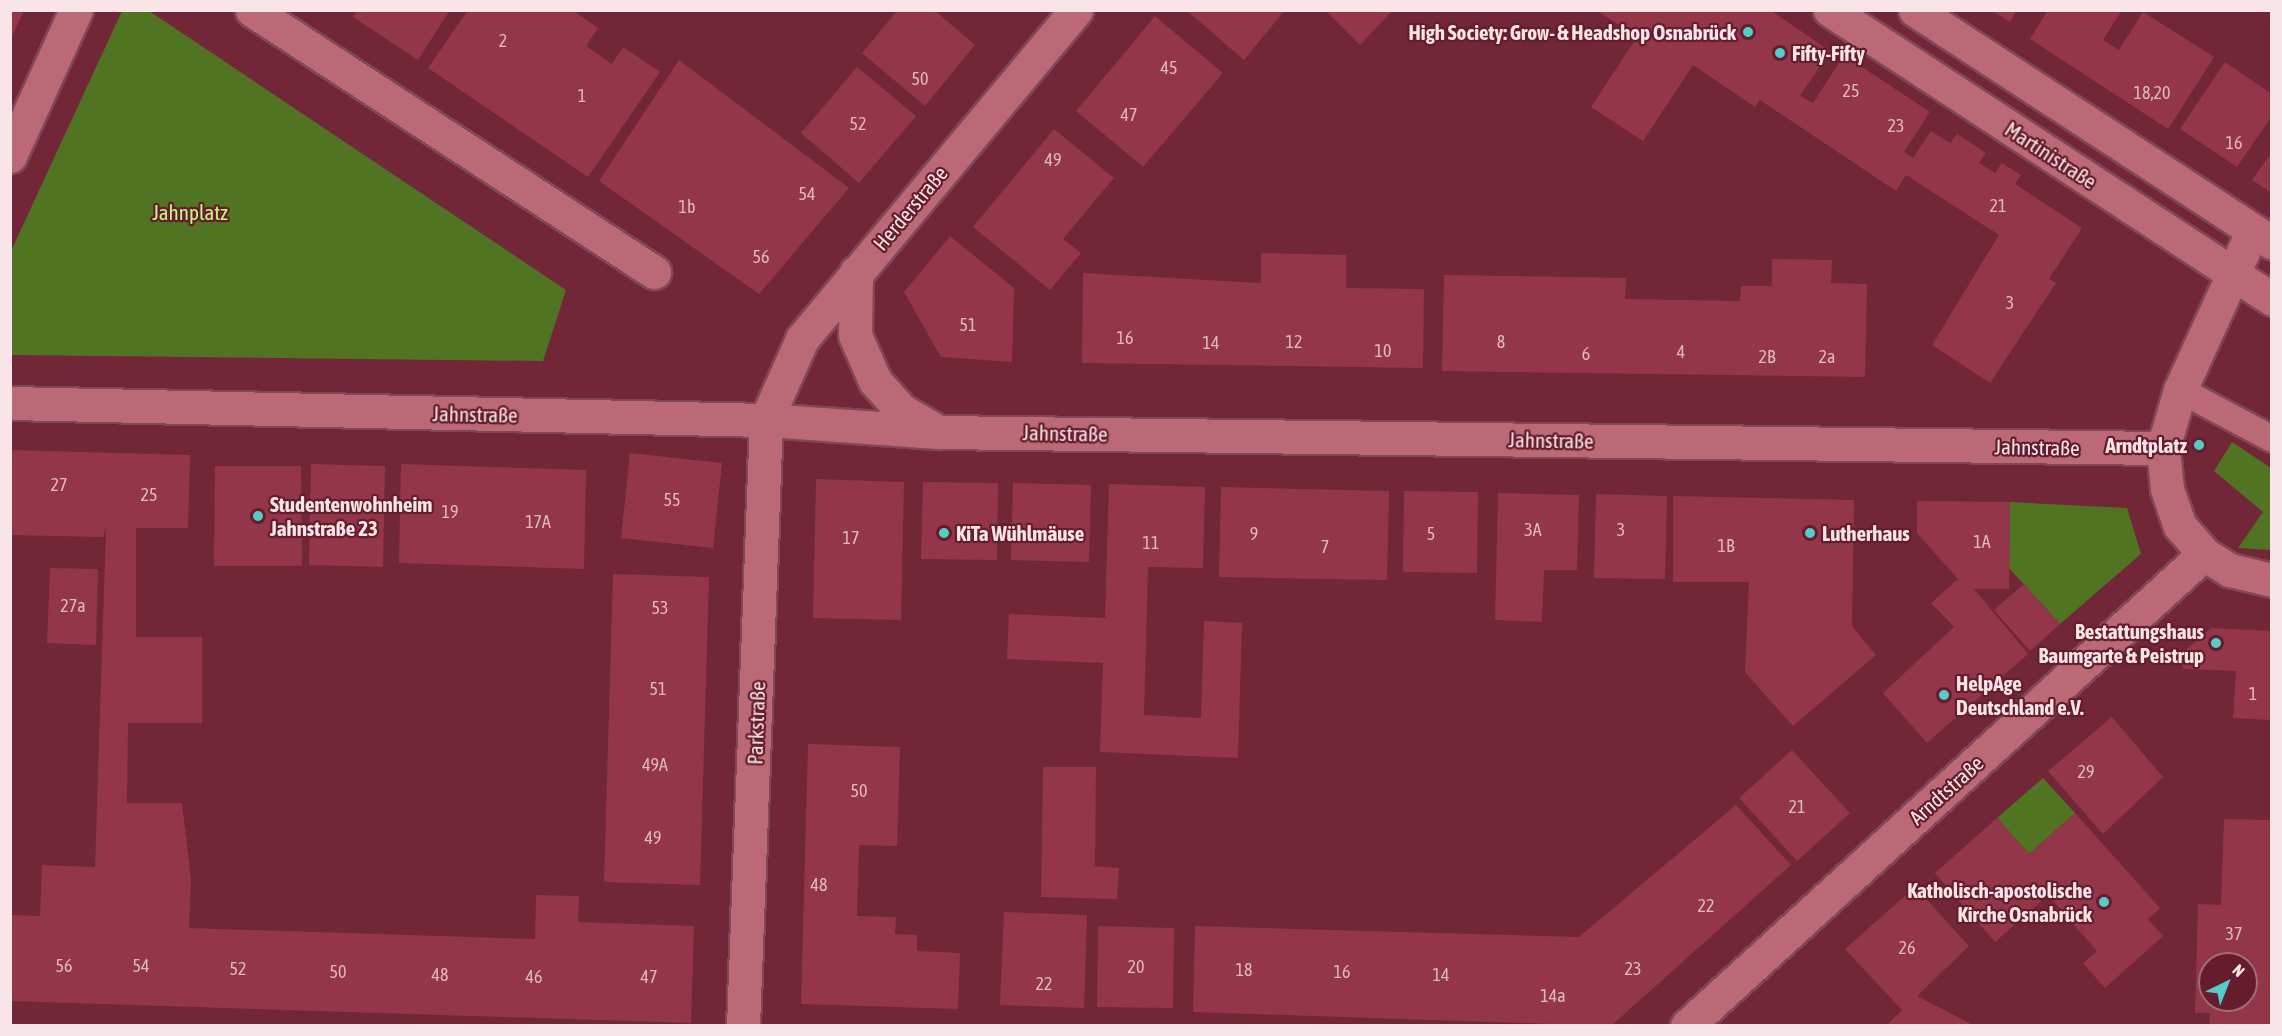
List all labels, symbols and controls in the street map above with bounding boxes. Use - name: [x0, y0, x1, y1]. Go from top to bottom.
- place label: High Society: Grow- & Headshop Osnabrück: [1409, 19, 1736, 45]
- marker: High Society: Grow- & Headshop Osnabrück: [1741, 25, 1755, 39]
- house number: 2: [499, 30, 507, 52]
- place label: Fifty-Fifty: [1792, 40, 1865, 66]
- marker: Fifty-Fifty: [1773, 46, 1787, 60]
- house number: 45: [1161, 57, 1177, 79]
- house number: 50: [912, 68, 928, 90]
- house number: 25: [1843, 80, 1859, 102]
- house number: 18,20: [2133, 82, 2171, 104]
- house number: 1: [578, 85, 586, 107]
- house number: 47: [1121, 104, 1137, 126]
- house number: 52: [850, 113, 866, 135]
- house number: 23: [1888, 115, 1904, 137]
- street label: Martinistraße: [2000, 116, 2102, 194]
- house number: 16: [2226, 132, 2242, 154]
- house number: 49: [1045, 149, 1061, 171]
- street label: Herderstraße: [868, 161, 952, 255]
- house number: 54: [799, 183, 815, 205]
- house number: 21: [1990, 195, 2006, 217]
- house number: 1b: [679, 196, 695, 218]
- park label: Jahnplatz: [152, 199, 228, 225]
- house number: 56: [753, 246, 769, 268]
- house number: 3: [2006, 292, 2014, 314]
- house number: 51: [960, 314, 976, 336]
- house number: 16: [1117, 327, 1133, 349]
- house number: 12: [1286, 331, 1302, 353]
- house number: 8: [1497, 331, 1505, 353]
- house number: 14: [1203, 332, 1219, 354]
- house number: 10: [1375, 340, 1391, 362]
- house number: 4: [1677, 341, 1685, 363]
- house number: 6: [1582, 343, 1590, 365]
- house number: 2B: [1759, 346, 1775, 368]
- house number: 2a: [1819, 346, 1835, 368]
- street label: Jahnstraße: [432, 401, 518, 427]
- street label: Jahnstraße: [1022, 420, 1108, 446]
- street label: Jahnstraße: [1508, 427, 1594, 453]
- place label: Arndtplatz: [2105, 432, 2187, 458]
- street label: Jahnstraße: [1994, 434, 2080, 460]
- marker: Arndtplatz: [2192, 438, 2206, 452]
- house number: 27: [51, 474, 67, 496]
- house number: 25: [141, 484, 157, 506]
- house number: 55: [664, 489, 680, 511]
- place label: Studentenwohnheim Jahnstraße 23: [270, 491, 432, 541]
- house number: 19: [442, 501, 458, 523]
- marker: Studentenwohnheim Jahnstraße 23: [251, 509, 265, 523]
- house number: 17A: [525, 511, 551, 533]
- house number: 3A: [1524, 519, 1542, 541]
- house number: 3: [1617, 519, 1625, 541]
- place label: KiTa Wühlmäuse: [956, 520, 1084, 546]
- place label: Lutherhaus: [1822, 520, 1910, 546]
- house number: 9: [1250, 523, 1258, 545]
- house number: 5: [1427, 523, 1435, 545]
- marker: KiTa Wühlmäuse: [937, 526, 951, 540]
- marker: Lutherhaus: [1803, 526, 1817, 540]
- house number: 17: [843, 527, 859, 549]
- house number: 1A: [1973, 531, 1991, 553]
- house number: 11: [1143, 532, 1159, 554]
- house number: 1B: [1718, 535, 1734, 557]
- house number: 7: [1321, 536, 1329, 558]
- house number: 27a: [60, 595, 86, 617]
- house number: 53: [652, 597, 668, 619]
- place label: Bestattungshaus Baumgarte & Peistrup: [2038, 618, 2204, 668]
- marker: Bestattungshaus Baumgarte & Peistrup: [2209, 636, 2223, 650]
- place label: HelpAge Deutschland e.V.: [1956, 670, 2084, 720]
- house number: 51: [650, 678, 666, 700]
- street label: Parkstraße: [742, 681, 770, 765]
- house number: 1: [2249, 683, 2257, 705]
- marker: HelpAge Deutschland e.V.: [1937, 688, 1951, 702]
- street label: Arndtstraße: [1904, 750, 1988, 830]
- house number: 49A: [642, 754, 668, 776]
- house number: 29: [2078, 761, 2094, 783]
- house number: 50: [851, 780, 867, 802]
- house number: 21: [1789, 796, 1805, 818]
- house number: 49: [645, 827, 661, 849]
- house number: 48: [811, 874, 827, 896]
- place label: Katholisch-apostolische Kirche Osnabrück: [1907, 877, 2092, 927]
- house number: 22: [1698, 895, 1714, 917]
- marker: Katholisch-apostolische Kirche Osnabrück: [2097, 895, 2111, 909]
- house number: 37: [2226, 923, 2242, 945]
- house number: 26: [1899, 937, 1915, 959]
- north arrow: [2198, 952, 2258, 1012]
- house number: 56: [56, 955, 72, 977]
- house number: 54: [133, 955, 149, 977]
- house number: 20: [1128, 956, 1144, 978]
- house number: 52: [230, 958, 246, 980]
- house number: 23: [1625, 958, 1641, 980]
- house number: 18: [1236, 959, 1252, 981]
- text: N: [2229, 960, 2249, 980]
- house number: 50: [330, 961, 346, 983]
- house number: 16: [1334, 961, 1350, 983]
- house number: 48: [432, 964, 448, 986]
- house number: 14: [1433, 964, 1449, 986]
- house number: 46: [526, 966, 542, 988]
- house number: 47: [641, 966, 657, 988]
- house number: 22: [1036, 973, 1052, 995]
- house number: 14a: [1540, 985, 1566, 1007]

